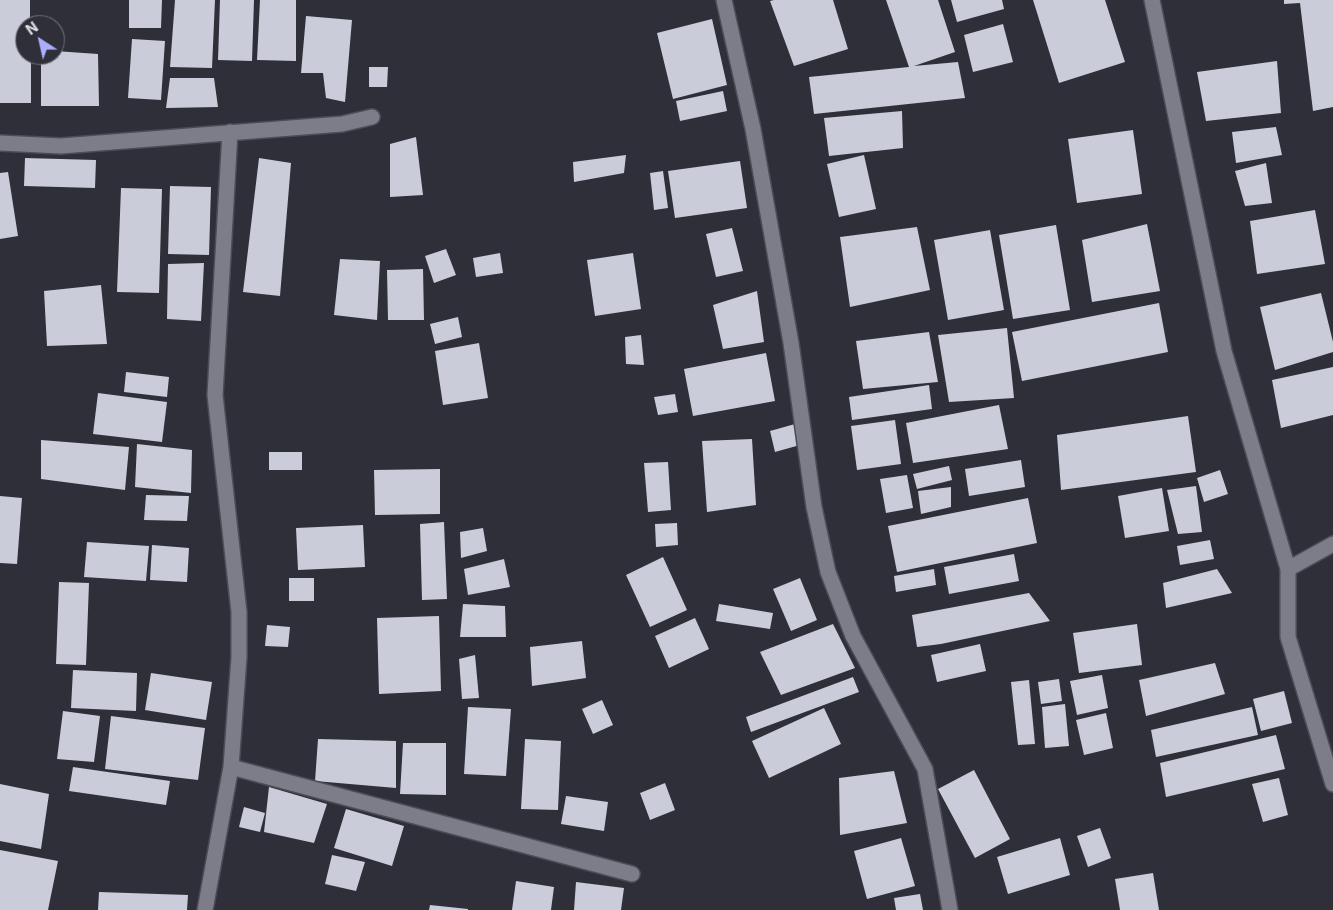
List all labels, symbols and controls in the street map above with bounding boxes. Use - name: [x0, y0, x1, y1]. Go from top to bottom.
- north arrow: [15, 15, 65, 65]
- text: N: [22, 18, 41, 38]

